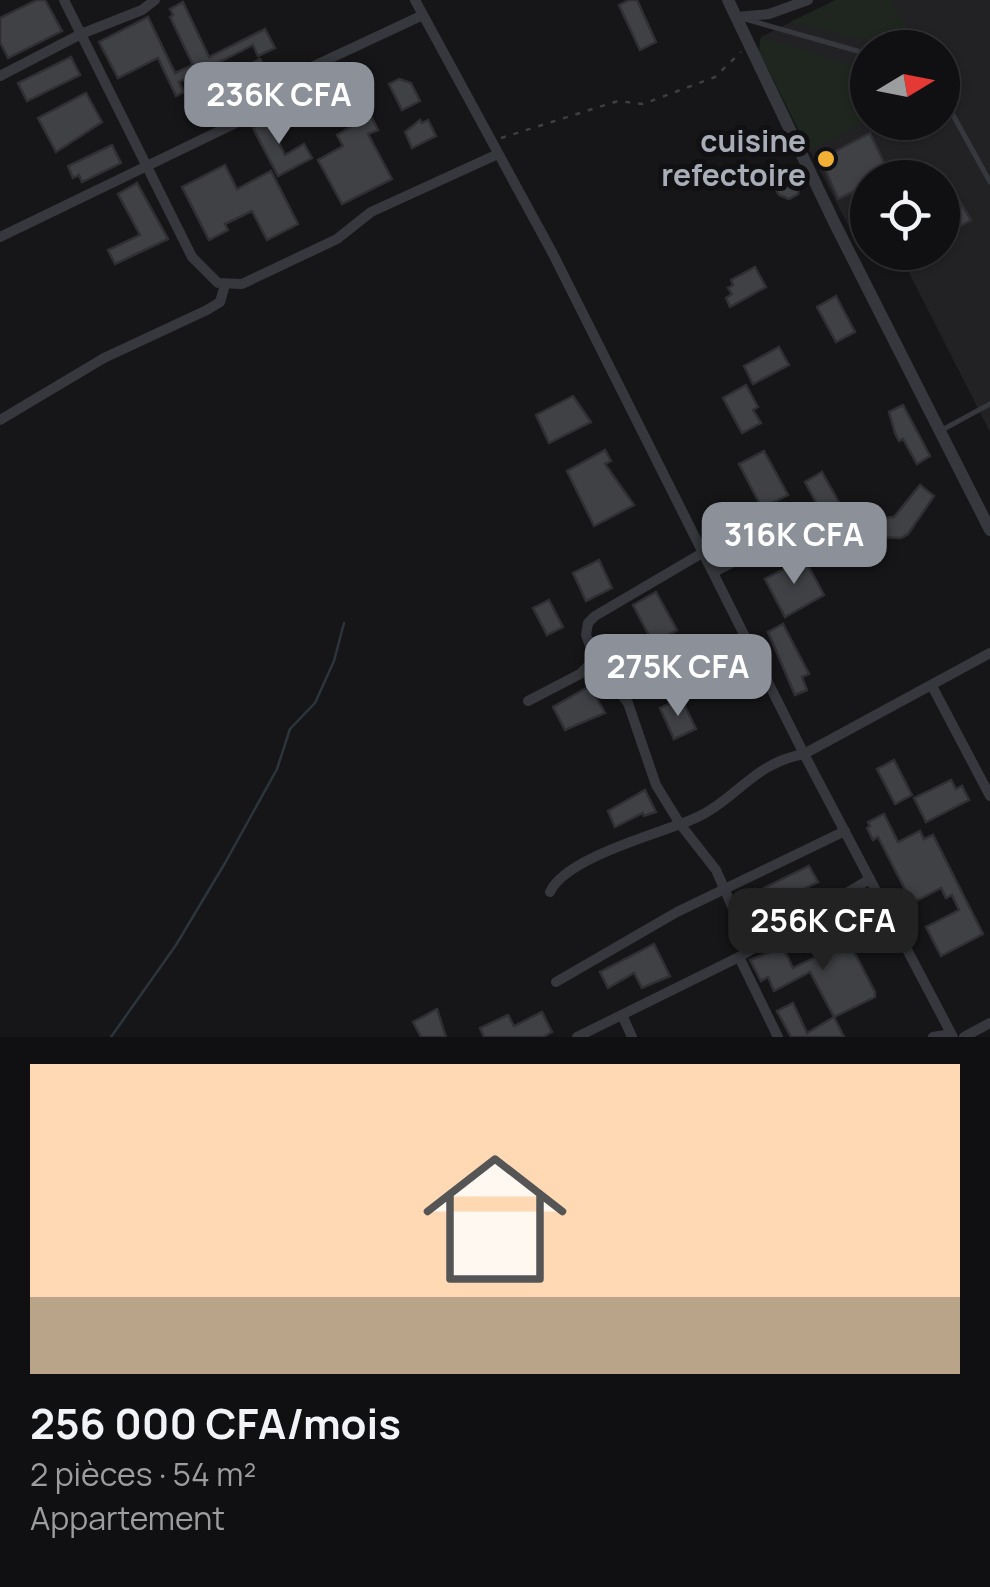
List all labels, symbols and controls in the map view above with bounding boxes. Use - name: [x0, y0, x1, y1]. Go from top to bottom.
- north arrow: [850, 30, 960, 140]
- map controls: [850, 30, 960, 270]
- pin: 236K CFA: [176, 62, 382, 147]
- text: 236K CFA: [206, 72, 352, 116]
- place label: cuisine refectoire: [661, 120, 806, 195]
- marker: cuisine refectoire: [815, 148, 837, 170]
- button: locate: [850, 160, 960, 270]
- pin: 316K CFA: [691, 502, 897, 587]
- text: 316K CFA: [724, 512, 864, 556]
- pin: 275K CFA: [575, 634, 781, 719]
- text: 275K CFA: [607, 644, 749, 688]
- pin: 256K CFA: [720, 888, 926, 973]
- text: 256K CFA: [750, 898, 896, 942]
- icon: home: [405, 1129, 585, 1309]
- text: 256 000 CFA/mois: [30, 1394, 401, 1452]
- text: 2 pièces · 54 m²: [30, 1452, 256, 1496]
- text: Appartement: [30, 1496, 225, 1540]

